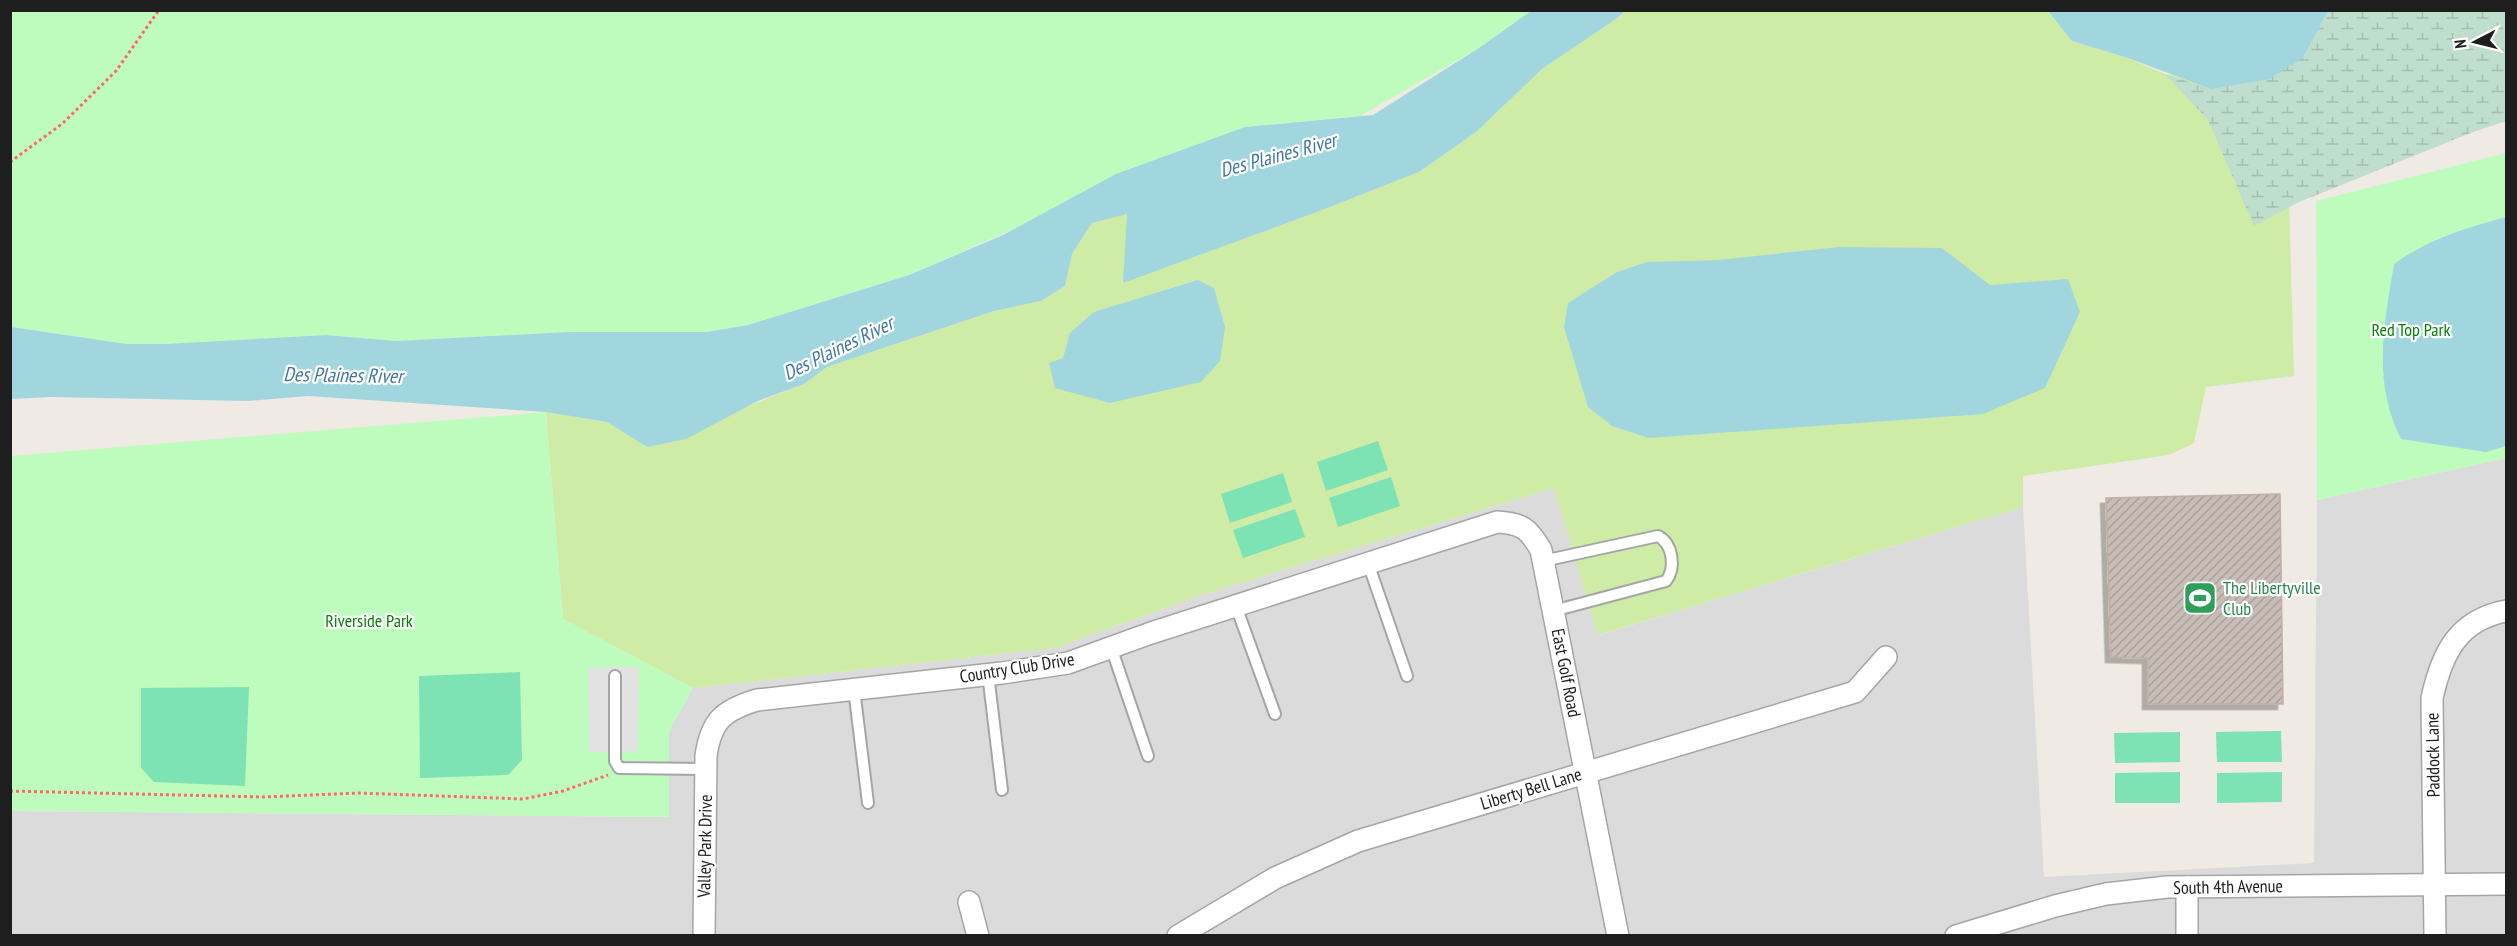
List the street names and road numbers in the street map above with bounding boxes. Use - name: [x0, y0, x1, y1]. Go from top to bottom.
- street label: East Golf Road: [1547, 627, 1586, 719]
- street label: Country Club Drive: [958, 647, 1076, 688]
- street label: Paddock Lane: [2420, 712, 2445, 798]
- street label: Liberty Bell Lane: [1477, 762, 1584, 815]
- street label: Valley Park Drive: [692, 794, 717, 899]
- street label: South 4th Avenue: [2173, 874, 2283, 899]

